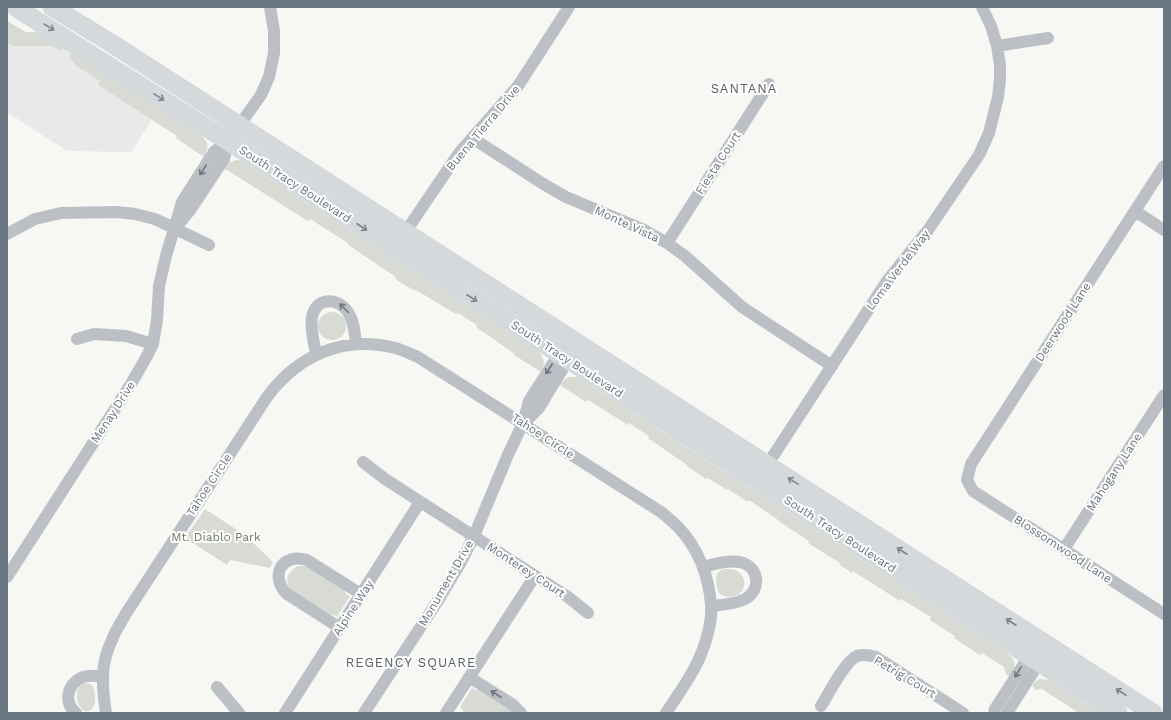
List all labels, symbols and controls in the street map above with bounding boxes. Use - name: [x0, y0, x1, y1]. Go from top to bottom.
- one-way arrow: [43, 24, 55, 32]
- district label: SANTANA: [711, 81, 777, 96]
- street label: Buena Tierra Drive: [443, 82, 523, 174]
- one-way arrow: [153, 93, 165, 101]
- street label: Fiesta Court: [693, 129, 743, 197]
- street label: South Tracy Boulevard: [236, 142, 354, 226]
- one-way arrow: [198, 164, 207, 175]
- street label: Monte Vista: [593, 203, 662, 245]
- one-way arrow: [357, 223, 368, 231]
- street label: Loma Verde Way: [863, 227, 933, 313]
- street label: Deerwood Lane: [1032, 280, 1094, 364]
- one-way arrow: [466, 294, 478, 302]
- one-way arrow: [339, 303, 349, 313]
- street label: South Tracy Boulevard: [508, 317, 626, 401]
- one-way arrow: [545, 364, 553, 375]
- street label: Menay Drive: [88, 378, 138, 445]
- street label: Tahoe Circle: [509, 411, 577, 461]
- street label: Mahogany Lane: [1084, 430, 1145, 514]
- street label: Tahoe Circle: [184, 451, 234, 519]
- one-way arrow: [788, 477, 799, 485]
- street label: South Tracy Boulevard: [781, 492, 899, 576]
- street label: Blossomwood Lane: [1011, 512, 1115, 586]
- park label: Mt. Diablo Park: [171, 530, 261, 544]
- street label: Monument Drive: [416, 537, 476, 628]
- street label: Monterey Court: [484, 540, 568, 600]
- one-way arrow: [897, 547, 908, 555]
- street label: Alpine Way: [330, 577, 377, 639]
- one-way arrow: [1005, 617, 1017, 625]
- street label: Petrig Court: [871, 653, 939, 701]
- district label: REGENCY SQUARE: [346, 655, 476, 670]
- one-way arrow: [1014, 666, 1022, 678]
- one-way arrow: [1115, 688, 1126, 696]
- one-way arrow: [491, 690, 502, 698]

